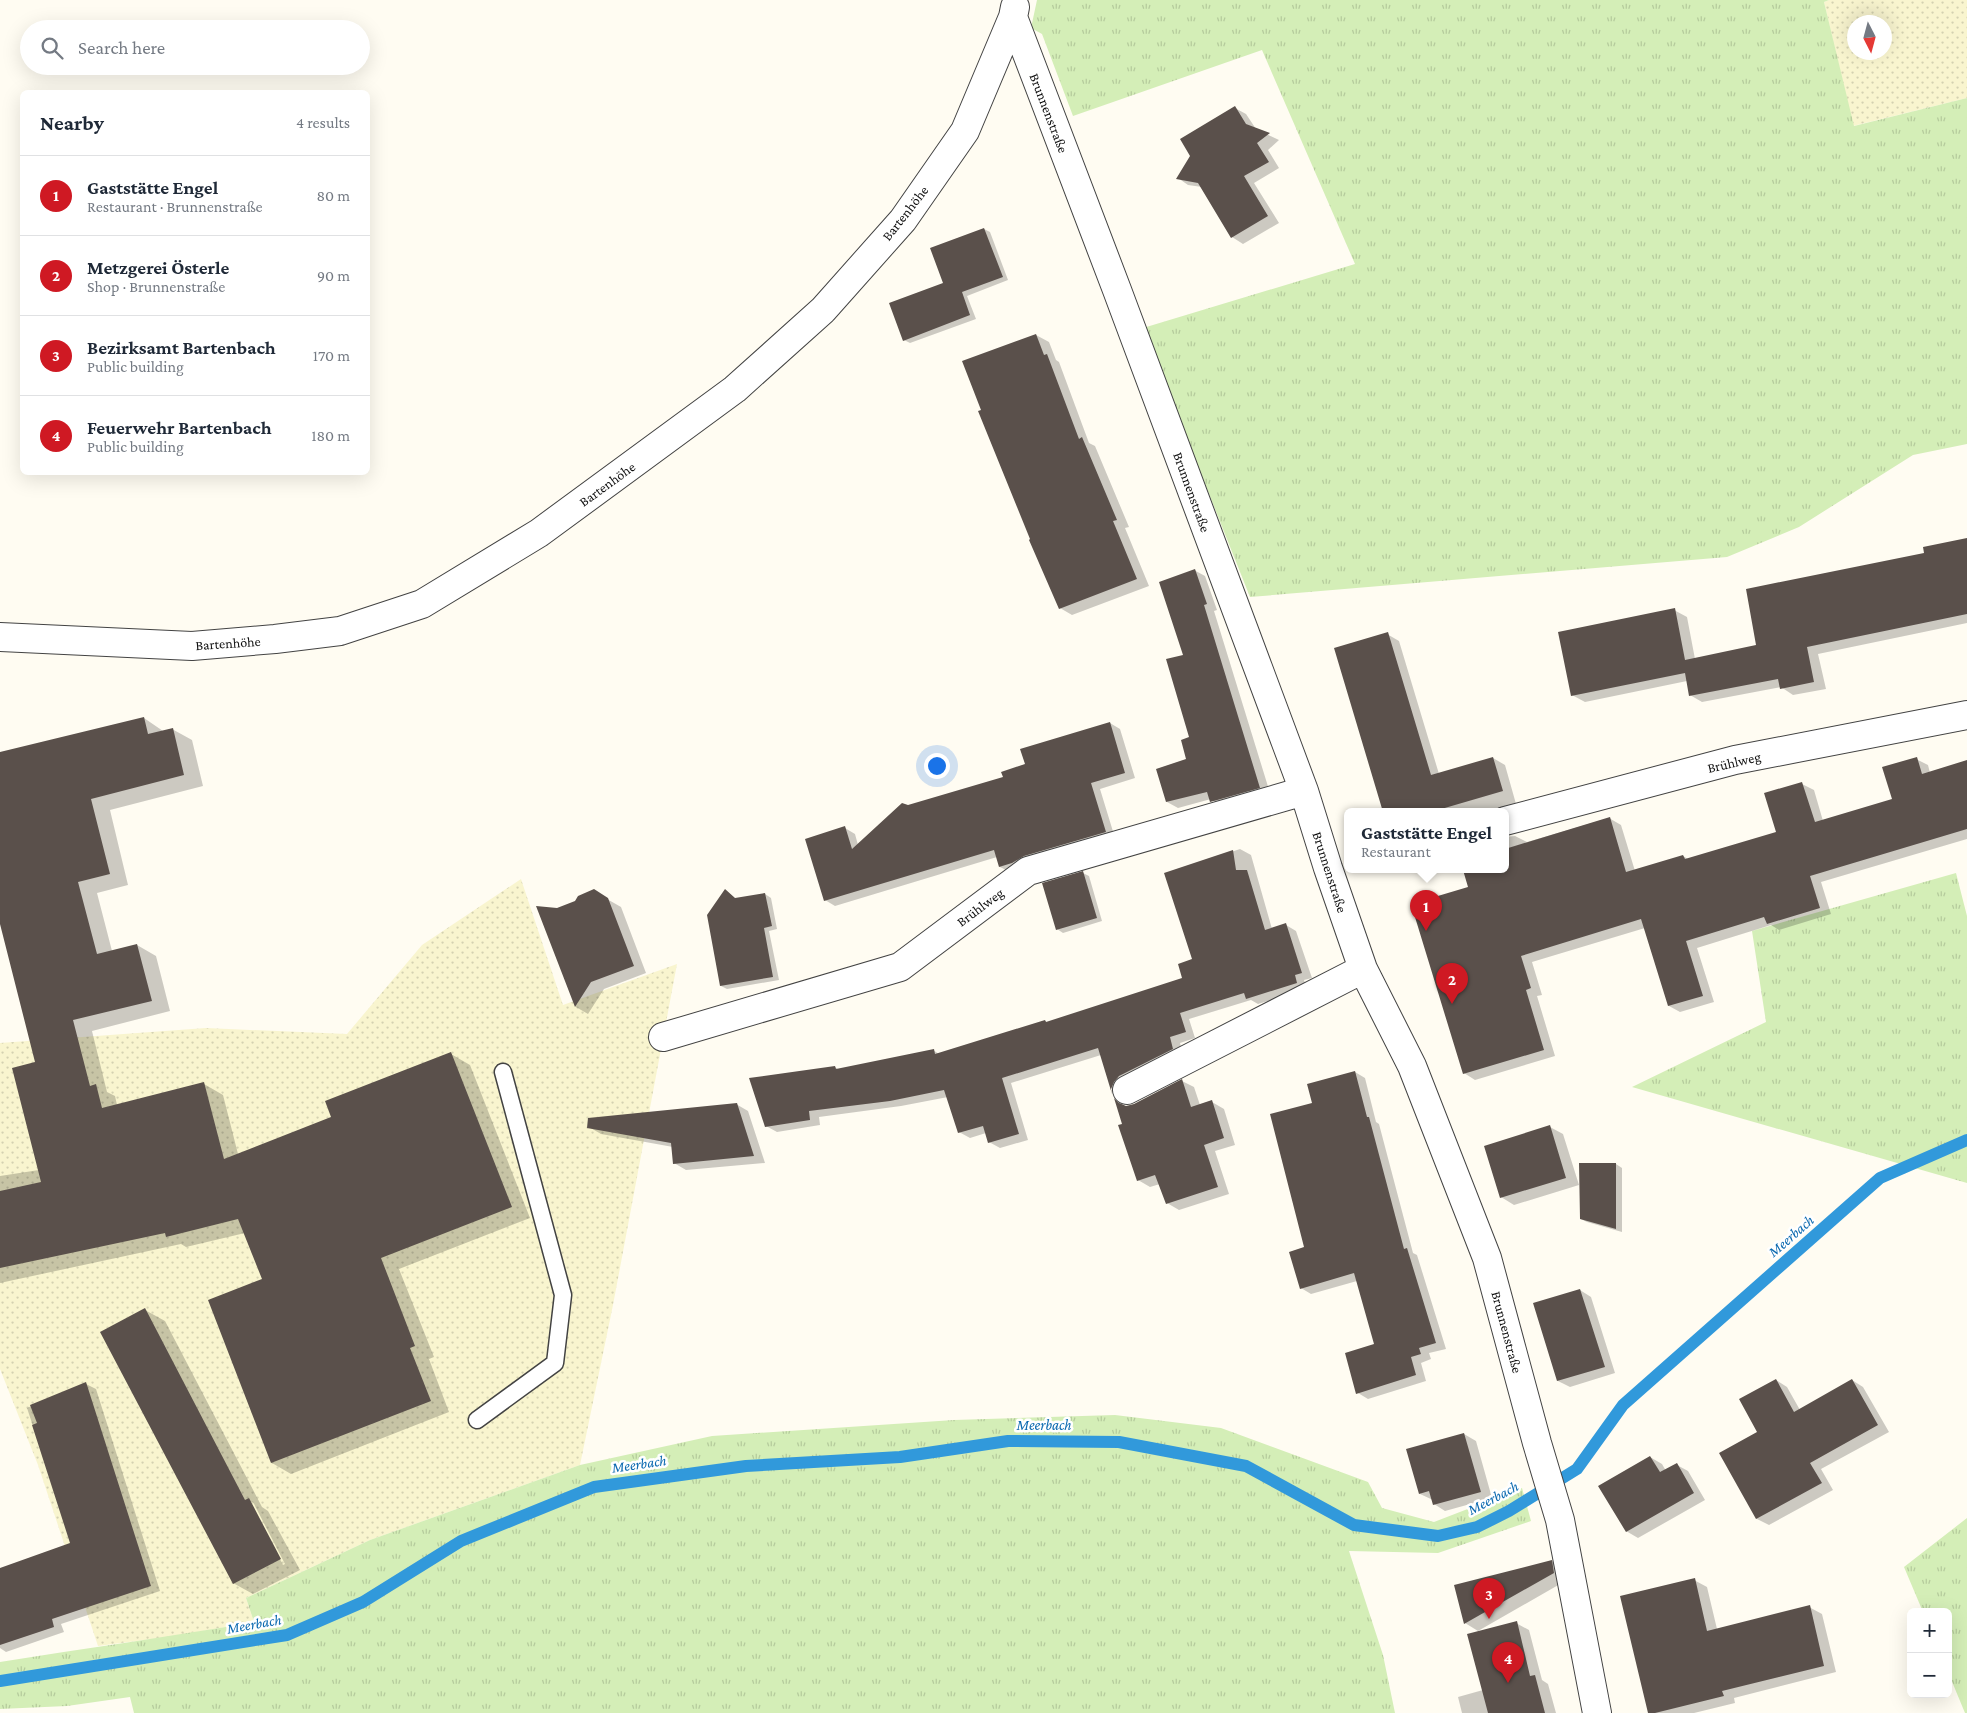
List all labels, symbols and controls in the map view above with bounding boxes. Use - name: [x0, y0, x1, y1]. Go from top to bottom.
- north arrow: [1847, 15, 1892, 60]
- search box: [20, 20, 370, 75]
- icon: search: [38, 34, 66, 62]
- text: Search here: [78, 37, 165, 58]
- street label: Brunnenstraße: [1026, 71, 1072, 155]
- text: Nearby: [40, 111, 104, 135]
- text: 4 results: [296, 114, 350, 131]
- text: Gaststätte Engel: [87, 177, 218, 198]
- street label: Bartenhöhe: [879, 182, 931, 244]
- text: 1: [53, 187, 59, 204]
- text: 80 m: [316, 187, 350, 204]
- text: Restaurant · Brunnenstraße: [87, 198, 263, 215]
- text: Metzgerei Österle: [87, 257, 229, 278]
- text: 2: [52, 267, 60, 284]
- text: 90 m: [317, 267, 350, 284]
- text: Shop · Brunnenstraße: [87, 278, 225, 295]
- text: Bezirksamt Bartenbach: [87, 337, 276, 358]
- text: 3: [52, 347, 60, 364]
- text: 170 m: [313, 347, 350, 364]
- text: Public building: [87, 358, 184, 375]
- text: Feuerwehr Bartenbach: [87, 417, 272, 438]
- text: 4: [52, 427, 60, 444]
- text: 180 m: [311, 427, 350, 444]
- text: Public building: [87, 438, 184, 455]
- street label: Brunnenstraße: [1170, 450, 1214, 534]
- street label: Bartenhöhe: [576, 458, 638, 510]
- street label: Bartenhöhe: [195, 633, 261, 653]
- street label: Brühlweg: [1706, 748, 1762, 776]
- your location: [924, 753, 950, 779]
- popup: [1344, 808, 1509, 873]
- text: Gaststätte Engel: [1361, 822, 1492, 843]
- street label: Brunnenstraße: [1309, 830, 1351, 914]
- text: Restaurant: [1361, 843, 1431, 860]
- street label: Brühlweg: [953, 884, 1007, 930]
- pin: 1: [1410, 890, 1442, 931]
- pin: 2: [1436, 963, 1468, 1004]
- water label: Meerbach: [1764, 1212, 1817, 1261]
- street label: Brunnenstraße: [1488, 1289, 1526, 1375]
- water label: Meerbach: [1015, 1417, 1072, 1433]
- water label: Meerbach: [610, 1452, 667, 1476]
- water label: Meerbach: [1464, 1478, 1521, 1518]
- pin: 3: [1473, 1578, 1505, 1619]
- map controls: [1907, 1608, 1952, 1698]
- button: +: [1907, 1608, 1952, 1653]
- water label: Meerbach: [224, 1611, 283, 1637]
- pin: 4: [1492, 1642, 1524, 1683]
- button: −: [1907, 1653, 1952, 1698]

